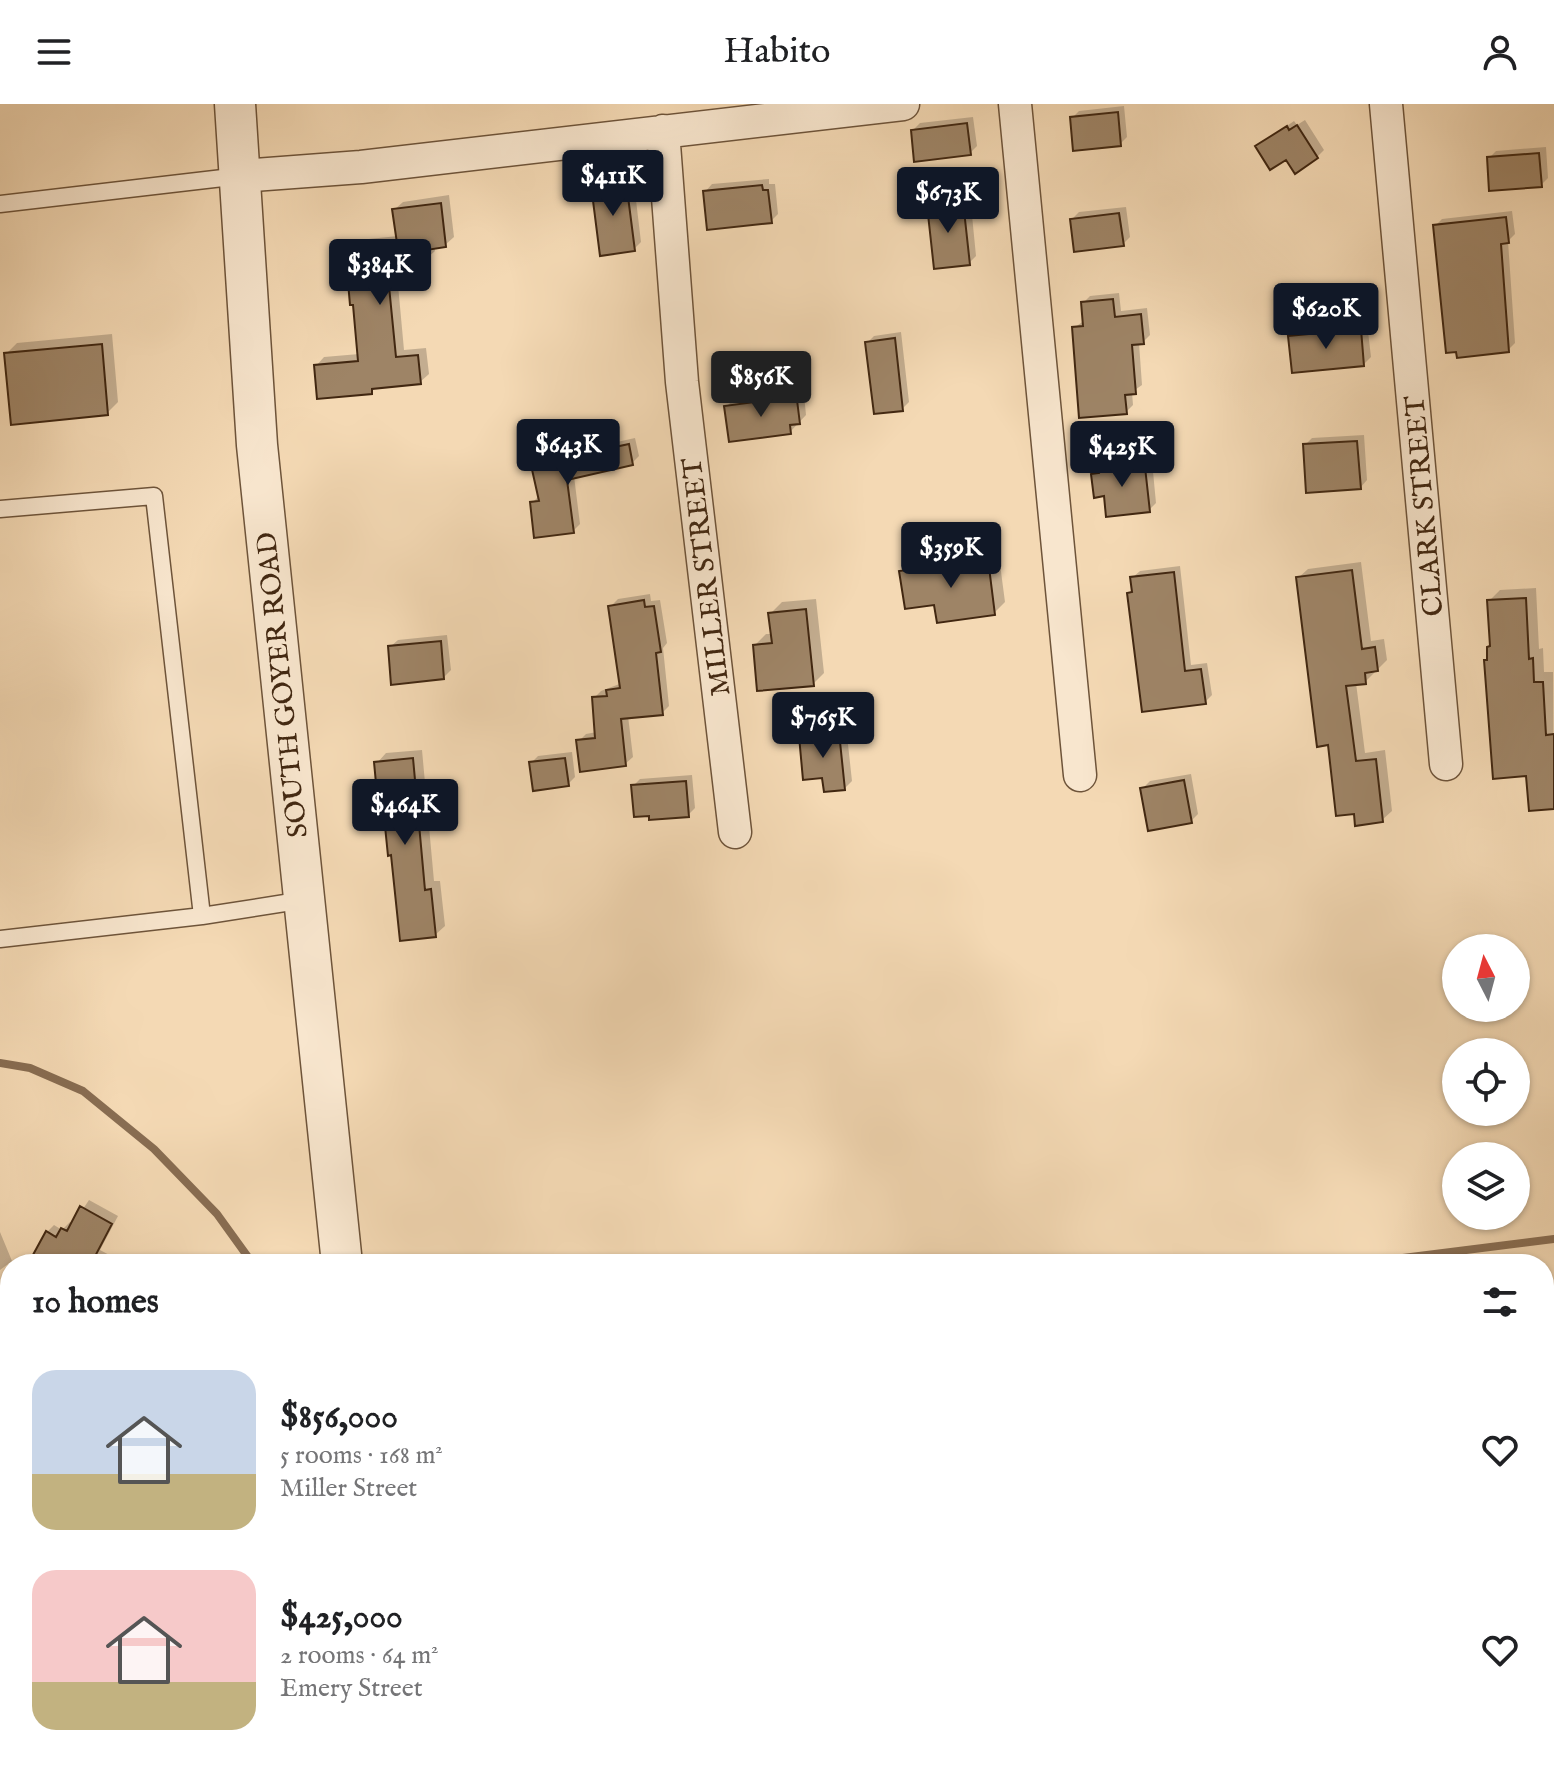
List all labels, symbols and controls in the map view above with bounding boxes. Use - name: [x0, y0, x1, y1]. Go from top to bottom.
- text: Habito: [724, 29, 830, 75]
- icon: menu: [32, 30, 76, 74]
- icon: person: [1478, 30, 1522, 74]
- pin: $411K: [557, 150, 669, 218]
- text: $411K: [580, 159, 646, 192]
- pin: $673K: [892, 167, 1004, 235]
- text: $673K: [915, 176, 981, 209]
- pin: $384K: [324, 239, 436, 307]
- text: $384K: [347, 248, 413, 281]
- pin: $620K: [1270, 283, 1382, 351]
- text: $620K: [1291, 292, 1361, 325]
- pin: $856K: [705, 351, 817, 419]
- text: $856K: [729, 360, 793, 393]
- street label: CLARK STREET: [1398, 393, 1453, 618]
- pin: $643K: [512, 419, 624, 487]
- pin: $425K: [1066, 421, 1178, 489]
- text: $643K: [535, 428, 601, 461]
- text: $425K: [1088, 430, 1156, 463]
- street label: MILLER STREET: [675, 455, 739, 698]
- pin: $359K: [895, 522, 1007, 590]
- street label: SOUTH GOYER ROAD: [250, 530, 317, 839]
- text: $359K: [919, 531, 983, 564]
- pin: $765K: [767, 692, 879, 760]
- text: $765K: [790, 701, 856, 734]
- pin: $464K: [349, 779, 461, 847]
- text: $464K: [370, 788, 440, 821]
- north arrow: [1442, 934, 1530, 1022]
- map controls: [1442, 934, 1530, 1230]
- button: locate: [1442, 1038, 1530, 1126]
- button: layers: [1442, 1142, 1530, 1230]
- icon: filters: [1478, 1280, 1522, 1324]
- text: 10 homes: [32, 1281, 159, 1324]
- text: $856,000: [280, 1396, 398, 1439]
- icon: home: [96, 1402, 192, 1498]
- icon: heart: [1478, 1428, 1522, 1472]
- text: 5 rooms · 168 m²: [280, 1439, 443, 1472]
- text: Miller Street: [280, 1472, 417, 1505]
- text: $425,000: [280, 1596, 403, 1639]
- icon: home: [96, 1602, 192, 1698]
- icon: heart: [1478, 1628, 1522, 1672]
- text: 2 rooms · 64 m²: [280, 1639, 439, 1672]
- text: Emery Street: [280, 1672, 423, 1705]

